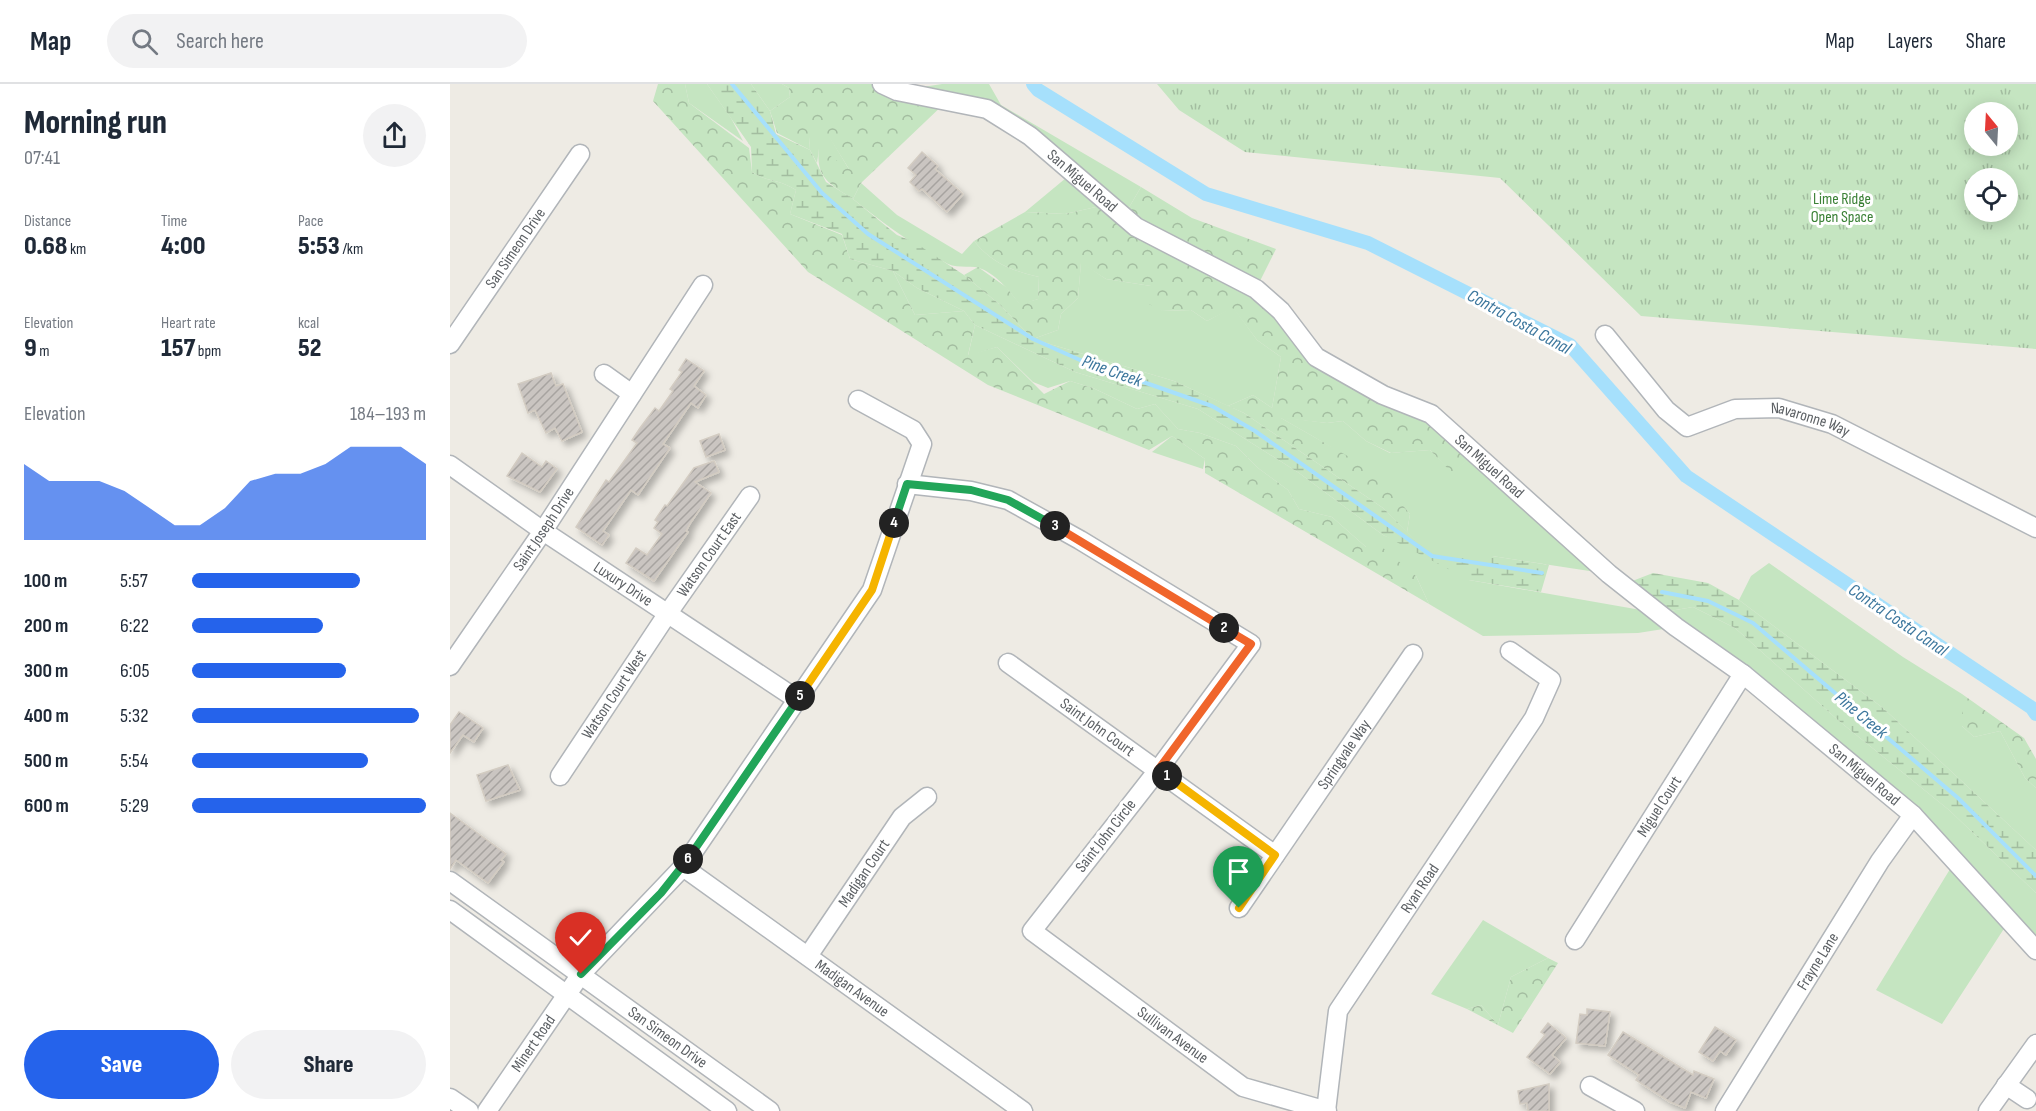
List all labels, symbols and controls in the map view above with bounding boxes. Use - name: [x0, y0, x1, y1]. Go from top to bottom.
- search box: [107, 14, 527, 68]
- text: Map: [30, 25, 71, 58]
- icon: search: [128, 25, 161, 58]
- text: Search here: [176, 28, 264, 55]
- text: Map: [1825, 29, 1854, 54]
- text: Layers: [1887, 29, 1933, 54]
- text: Share: [1966, 29, 2006, 54]
- north arrow: [1964, 102, 2018, 156]
- map controls: [1964, 102, 2018, 222]
- text: Morning run: [24, 103, 167, 143]
- button: share: [363, 104, 426, 167]
- street label: San Miguel Road: [1043, 145, 1121, 216]
- text: 07:41: [24, 146, 60, 170]
- button: locate: [1964, 168, 2018, 222]
- park label: Lime Ridge Open Space: [1811, 190, 1873, 227]
- street label: San Simeon Drive: [481, 205, 550, 292]
- text: Distance: [24, 212, 71, 231]
- text: Time: [161, 212, 187, 231]
- text: Pace: [298, 212, 323, 231]
- text: 0.68: [24, 231, 67, 262]
- text: 4:00: [161, 231, 205, 262]
- text: 5:53: [298, 231, 340, 262]
- text: km: [67, 240, 86, 259]
- text: /km: [340, 240, 363, 259]
- water label: Contra Costa Canal: [1464, 285, 1575, 359]
- text: Elevation: [24, 314, 73, 333]
- text: Heart rate: [161, 314, 216, 333]
- text: kcal: [298, 314, 319, 333]
- text: 9: [24, 333, 37, 364]
- text: 157: [161, 333, 195, 364]
- text: 52: [298, 333, 322, 364]
- text: m: [37, 342, 50, 361]
- text: bpm: [195, 342, 221, 361]
- water label: Pine Creek: [1079, 351, 1146, 392]
- street label: Navaronne Way: [1771, 399, 1853, 441]
- text: Elevation: [24, 402, 86, 426]
- text: 184–193 m: [350, 402, 426, 426]
- street label: San Miguel Road: [1451, 430, 1528, 502]
- street label: Saint Joseph Drive: [509, 484, 578, 574]
- street label: Watson Court East: [673, 508, 745, 601]
- pin: 4: [879, 508, 909, 538]
- pin: 3: [1040, 511, 1070, 541]
- text: 4: [890, 513, 898, 532]
- text: 3: [1051, 516, 1059, 535]
- street label: Luxury Drive: [590, 558, 656, 610]
- text: 100 m: [24, 569, 67, 593]
- text: 5:57: [120, 569, 148, 593]
- water label: Contra Costa Canal: [1845, 579, 1952, 661]
- pin: 2: [1209, 613, 1239, 643]
- text: 200 m: [24, 614, 68, 638]
- text: 6:22: [120, 614, 149, 638]
- text: 2: [1220, 618, 1228, 637]
- street label: Watson Court West: [578, 646, 651, 743]
- text: 300 m: [24, 659, 68, 683]
- text: 6:05: [120, 659, 149, 683]
- pin: 5: [785, 681, 815, 711]
- text: 5: [796, 686, 804, 705]
- water label: Pine Creek: [1830, 687, 1893, 744]
- street label: Saint John Court: [1056, 694, 1138, 760]
- text: 400 m: [24, 704, 69, 728]
- text: 5:32: [120, 704, 148, 728]
- street label: Springvale Way: [1314, 716, 1375, 793]
- street label: San Miguel Road: [1825, 740, 1904, 810]
- text: 500 m: [24, 749, 68, 773]
- text: 5:54: [120, 749, 148, 773]
- pin: 1: [1152, 761, 1182, 791]
- text: 1: [1164, 766, 1170, 785]
- street label: Miguel Court: [1633, 772, 1686, 840]
- text: 600 m: [24, 794, 69, 818]
- text: 5:29: [120, 794, 149, 818]
- street label: Saint John Circle: [1072, 796, 1140, 876]
- street label: Madigan Court: [834, 836, 894, 911]
- pin: 6: [673, 844, 703, 874]
- pin: [1213, 846, 1264, 908]
- text: 6: [684, 849, 692, 868]
- icon: arrive: [1222, 855, 1255, 888]
- street label: Ryan Road: [1397, 860, 1443, 917]
- pin: [555, 912, 606, 974]
- icon: check: [564, 921, 597, 954]
- street label: Frayne Lane: [1793, 929, 1843, 994]
- street label: Madigan Avenue: [811, 955, 893, 1021]
- street label: San Simeon Drive: [624, 1003, 711, 1072]
- street label: Sullivan Avenue: [1133, 1003, 1212, 1068]
- street label: Minert Road: [507, 1011, 560, 1075]
- button: Save: [24, 1030, 219, 1099]
- button: Share: [231, 1030, 426, 1099]

